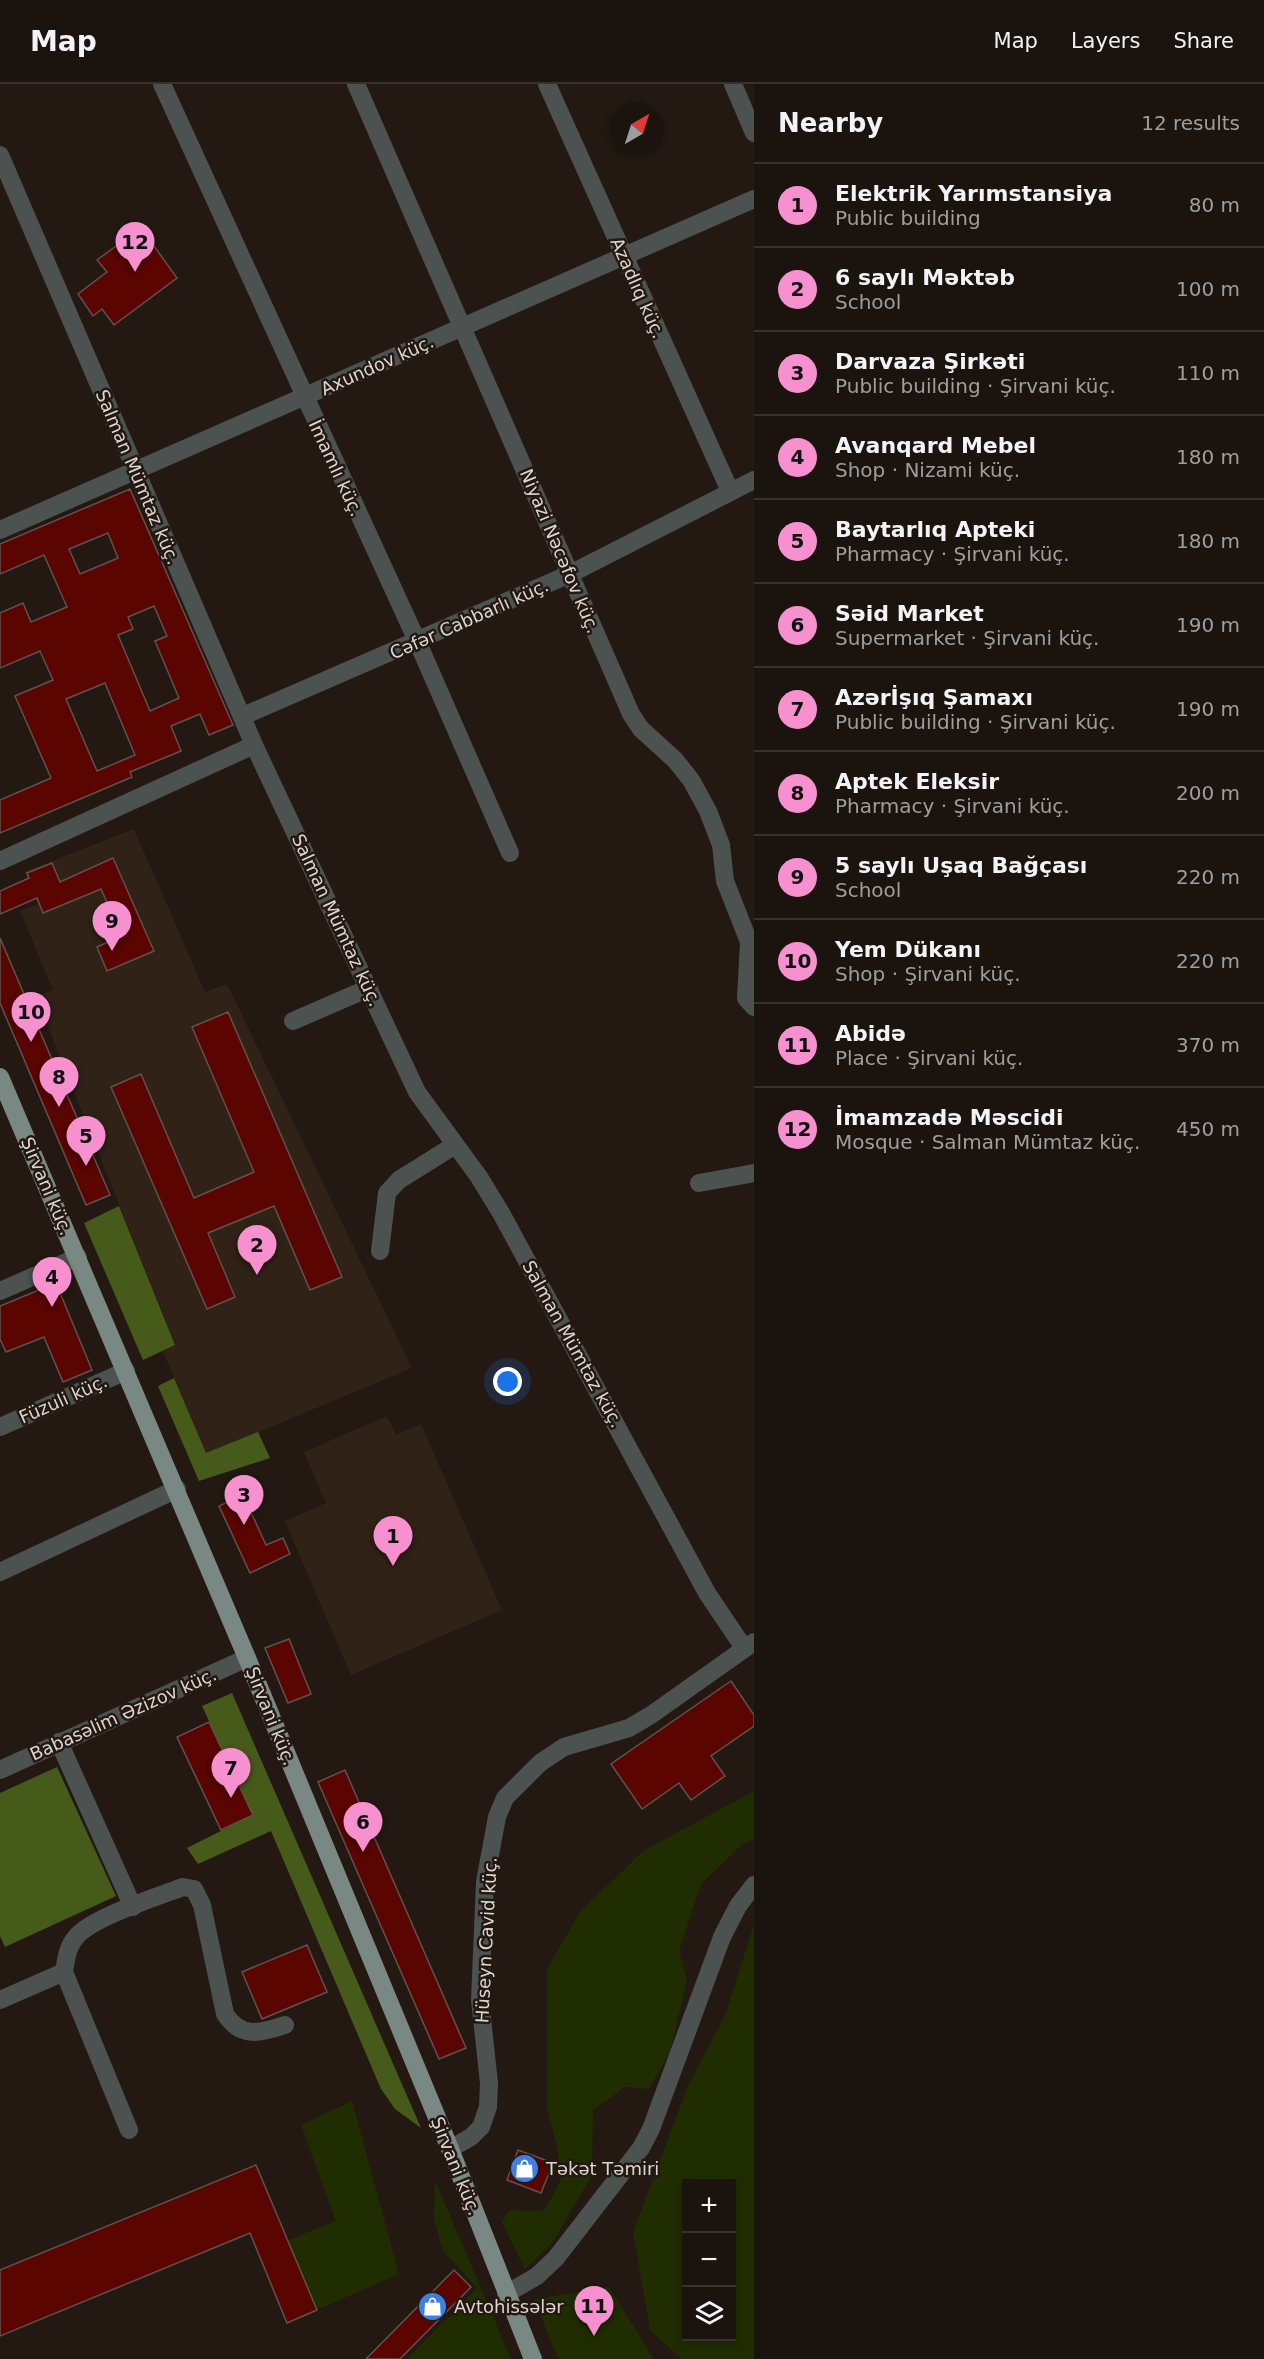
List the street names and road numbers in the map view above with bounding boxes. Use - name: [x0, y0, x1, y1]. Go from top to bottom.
- street label: Azadlıq küç.: [606, 234, 670, 342]
- street label: Axundov küç.: [317, 331, 437, 399]
- street label: Salman Mümtaz küç.: [92, 386, 184, 568]
- street label: İmamlı küç.: [305, 416, 367, 520]
- street label: Niyazi Nəcəfov küç.: [516, 466, 604, 636]
- street label: Cəfər Cabbarlı küç.: [386, 574, 552, 664]
- street label: Salman Mümtaz küç.: [288, 830, 386, 1010]
- street label: Şirvani küç.: [17, 1134, 77, 1238]
- street label: Salman Mümtaz küç.: [518, 1257, 628, 1431]
- street label: Füzuli küç.: [16, 1370, 110, 1428]
- street label: Babasəlim Əzizov küç.: [27, 1663, 219, 1765]
- street label: Şirvani küç.: [242, 1664, 300, 1768]
- street label: Hüseyn Cavid küç.: [471, 1856, 501, 2024]
- street label: Şirvani küç.: [427, 2114, 485, 2218]

